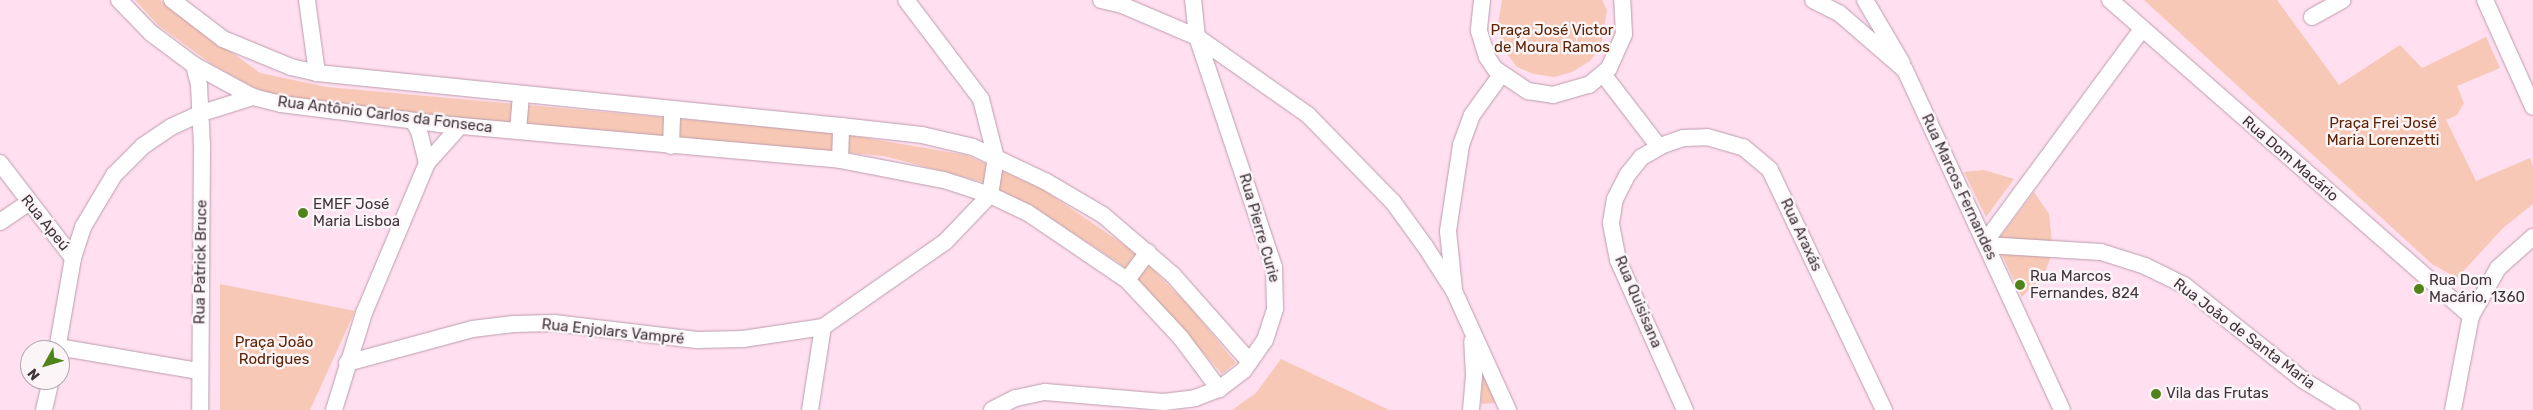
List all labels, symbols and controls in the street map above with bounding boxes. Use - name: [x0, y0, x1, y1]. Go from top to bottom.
- park label: Praça José Victor de Moura Ramos: [1490, 21, 1614, 56]
- street label: Rua Antônio Carlos da Fonseca: [276, 93, 494, 137]
- street label: Rua Marcos Fernandes: [1917, 111, 2001, 263]
- street label: Rua Dom Macário: [2238, 112, 2342, 206]
- park label: Praça Frei José Maria Lorenzetti: [2327, 114, 2439, 149]
- street label: Rua Pierre Curie: [1235, 171, 1283, 285]
- street label: Rua Apeú: [17, 191, 73, 255]
- place label: EMEF José Maria Lisboa: [313, 195, 400, 230]
- street label: Rua Araxás: [1776, 196, 1826, 274]
- street label: Rua Patrick Bruce: [191, 199, 211, 325]
- marker: EMEF José Maria Lisboa: [297, 207, 309, 219]
- street label: Rua Quisisana: [1611, 253, 1665, 351]
- place label: Rua Marcos Fernandes, 824: [2030, 267, 2139, 302]
- place label: Rua Dom Macário, 1360: [2429, 271, 2525, 306]
- street label: Rua João de Santa Maria: [2170, 275, 2318, 393]
- marker: Rua Marcos Fernandes, 824: [2014, 279, 2026, 291]
- marker: Rua Dom Macário, 1360: [2413, 283, 2425, 295]
- street label: Rua Enjolars Vampré: [541, 316, 685, 348]
- park label: Praça João Rodrigues: [235, 333, 313, 368]
- north arrow: [20, 340, 70, 390]
- text: N: [24, 365, 44, 383]
- place label: Vila das Frutas: [2166, 385, 2269, 403]
- marker: Vila das Frutas: [2150, 388, 2162, 400]

